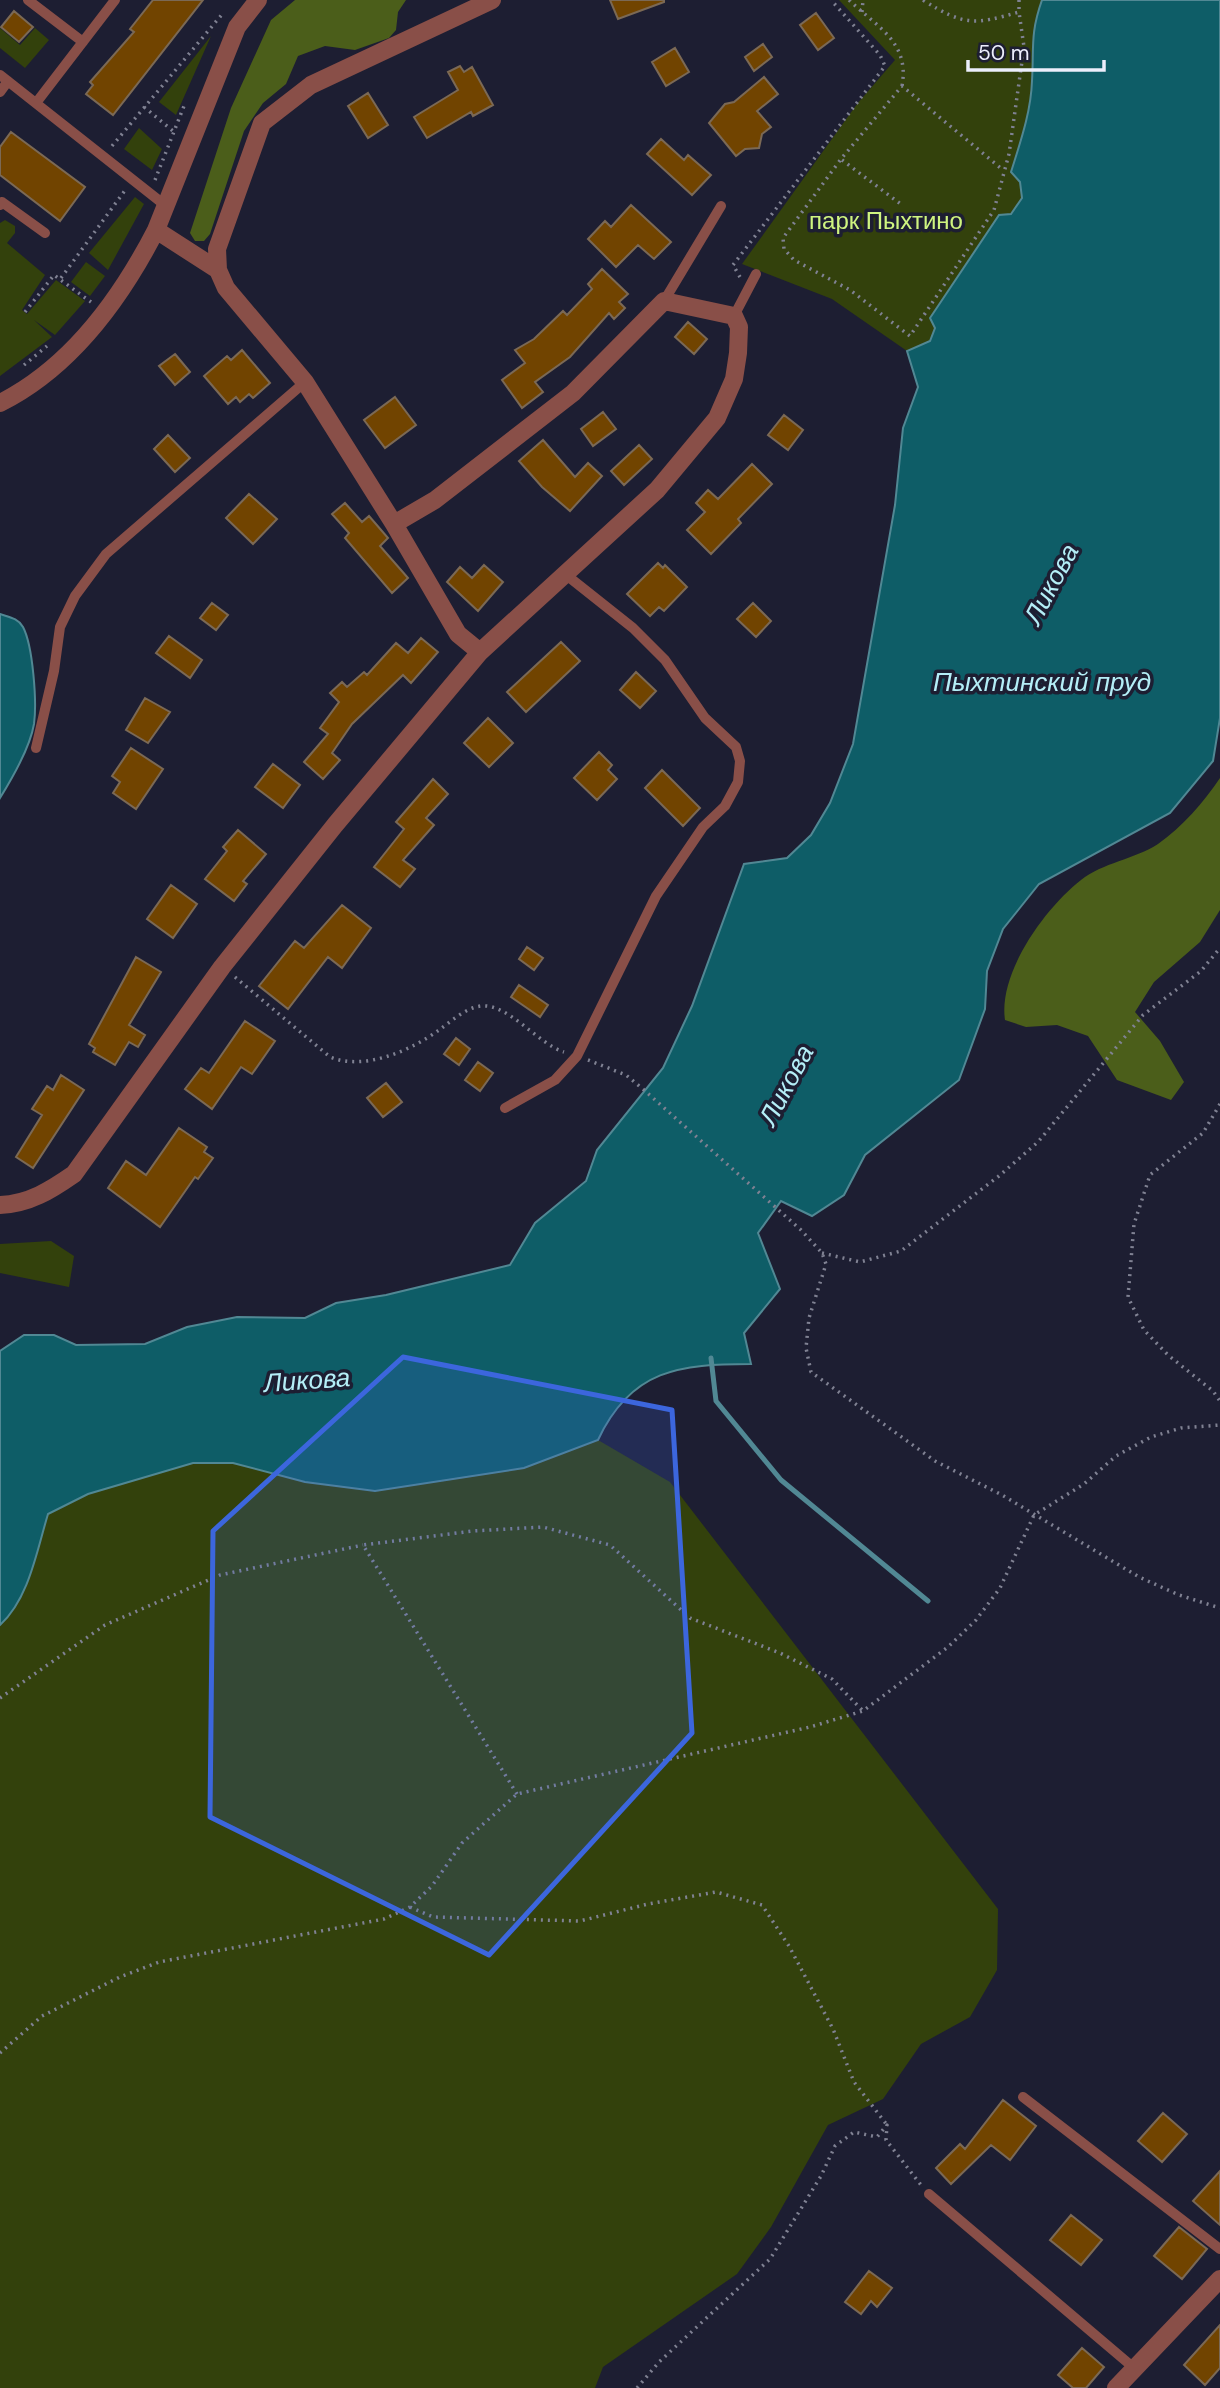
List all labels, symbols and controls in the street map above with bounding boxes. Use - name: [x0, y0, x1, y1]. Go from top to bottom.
- scale bar: [968, 28, 1104, 72]
- text: 50 m: [978, 39, 1029, 67]
- park label: парк Пыхтино: [809, 205, 963, 236]
- water label: Ликова: [1015, 538, 1086, 632]
- water label: Пыхтинский пруд: [933, 665, 1151, 699]
- water label: Ликова: [750, 1039, 821, 1133]
- water label: Ликова: [261, 1360, 351, 1400]

